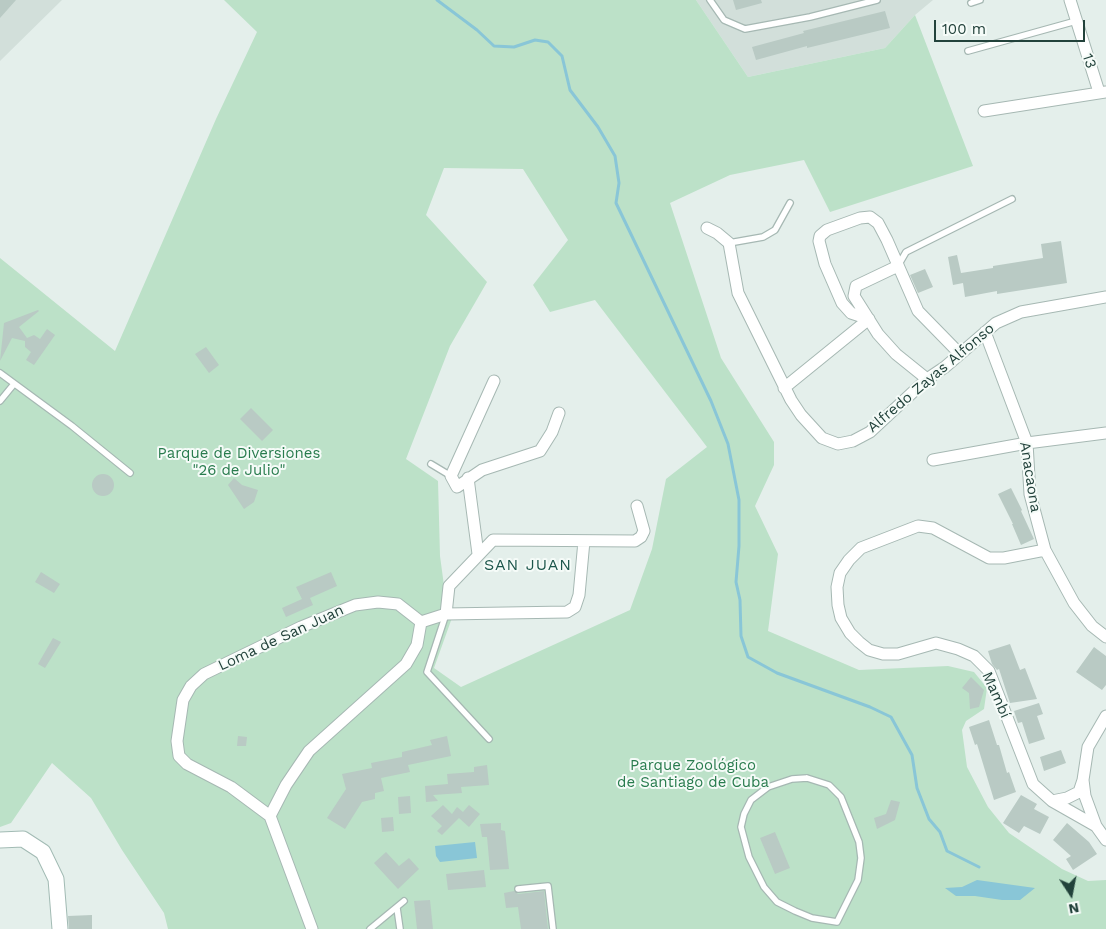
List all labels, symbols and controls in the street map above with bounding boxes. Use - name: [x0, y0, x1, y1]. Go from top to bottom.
- scale bar: [936, 10, 1087, 42]
- text: 100 m: [942, 20, 986, 38]
- street label: 13: [1078, 51, 1100, 71]
- street label: Alfredo Zayas Alfonso: [864, 320, 998, 436]
- street label: Anacaona: [1016, 440, 1044, 514]
- park label: Parque de Diversiones "26 de Julio": [158, 445, 320, 480]
- district label: SAN JUAN: [483, 555, 573, 575]
- street label: Loma de San Juan: [215, 601, 347, 675]
- street label: Mambí: [978, 669, 1014, 721]
- park label: Parque Zoológico de Santiago de Cuba: [617, 757, 769, 792]
- north arrow: [1046, 869, 1096, 919]
- text: N: [1067, 900, 1080, 918]

